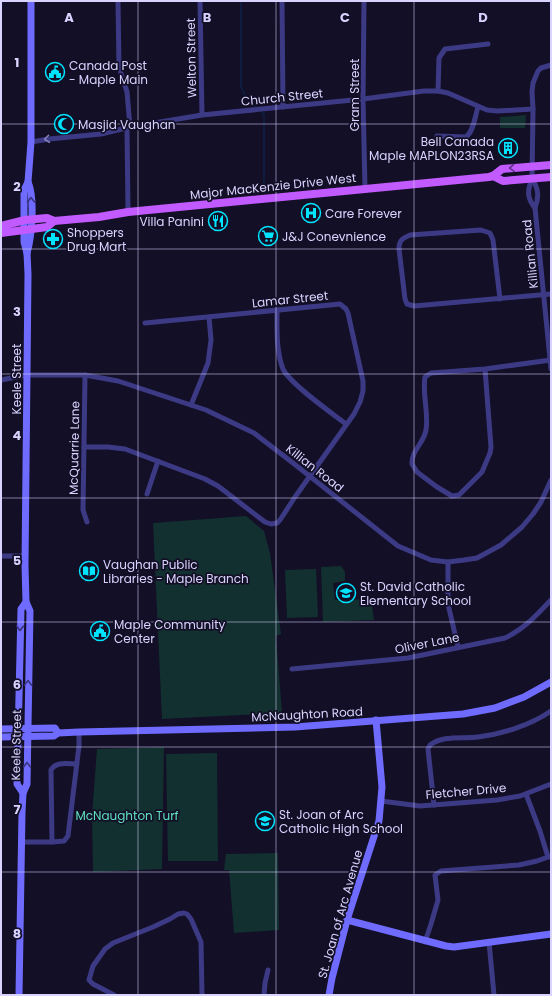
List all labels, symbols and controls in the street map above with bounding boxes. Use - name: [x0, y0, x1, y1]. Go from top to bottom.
- text: A: [64, 8, 74, 27]
- text: B: [203, 8, 212, 27]
- text: C: [340, 8, 350, 27]
- text: D: [478, 8, 488, 27]
- street label: Welton Street: [182, 18, 200, 98]
- text: 1: [15, 53, 19, 72]
- place label: Canada Post - Maple Main: [69, 57, 148, 88]
- street label: Gram Street: [346, 59, 363, 131]
- public building icon: Canada Post - Maple Main: [44, 61, 66, 83]
- street label: Church Street: [240, 84, 324, 110]
- mosque icon: Masjid Vaughan: [53, 113, 75, 135]
- place label: Masjid Vaughan: [78, 116, 175, 133]
- place label: Bell Canada Maple MAPLON23RSA: [369, 133, 494, 164]
- one-way arrow: [44, 134, 50, 143]
- building icon: Bell Canada Maple MAPLON23RSA: [497, 137, 519, 159]
- one-way arrow: [509, 164, 515, 173]
- street label: Major MacKenzie Drive West: [189, 169, 357, 203]
- text: 2: [13, 177, 21, 196]
- one-way arrow: [27, 197, 35, 203]
- hospital icon: Care Forever: [300, 202, 322, 224]
- place label: Care Forever: [325, 205, 402, 222]
- restaurant icon: Villa Panini: [207, 210, 229, 232]
- place label: Villa Panini: [139, 213, 204, 230]
- street label: Killian Road: [518, 219, 542, 289]
- place label: Shoppers Drug Mart: [67, 224, 126, 255]
- supermarket icon: J&J Conevnience: [257, 225, 279, 247]
- pharmacy icon: Shoppers Drug Mart: [42, 228, 64, 250]
- place label: J&J Conevnience: [282, 228, 386, 245]
- street label: Lamar Street: [251, 287, 329, 311]
- text: 3: [13, 302, 21, 321]
- street label: Keele Street: [8, 344, 25, 414]
- street label: McQuarrie Lane: [65, 401, 83, 495]
- text: 4: [13, 426, 22, 445]
- street label: Killian Road: [283, 440, 347, 496]
- text: 5: [13, 551, 21, 570]
- place label: Vaughan Public Libraries - Maple Branch: [103, 556, 249, 587]
- library icon: Vaughan Public Libraries - Maple Branch: [78, 560, 100, 582]
- place label: St. David Catholic Elementary School: [360, 578, 471, 609]
- school or university icon: St. David Catholic Elementary School: [335, 582, 357, 604]
- place label: Maple Community Center: [114, 616, 225, 647]
- public building icon: Maple Community Center: [89, 620, 111, 642]
- one-way arrow: [16, 625, 25, 631]
- street label: Oliver Lane: [393, 628, 461, 658]
- text: 6: [13, 675, 21, 694]
- one-way arrow: [24, 680, 32, 686]
- street label: McNaughton Road: [251, 703, 363, 725]
- street label: Keele Street: [7, 709, 25, 781]
- one-way arrow: [23, 762, 31, 768]
- street label: Fletcher Drive: [425, 779, 507, 803]
- text: 7: [14, 800, 21, 819]
- place label: St. Joan of Arc Catholic High School: [279, 806, 403, 837]
- park label: McNaughton Turf: [75, 807, 179, 824]
- school or university icon: St. Joan of Arc Catholic High School: [254, 810, 276, 832]
- street label: St. Joan of Arc Avenue: [313, 848, 367, 980]
- text: 8: [13, 924, 21, 943]

